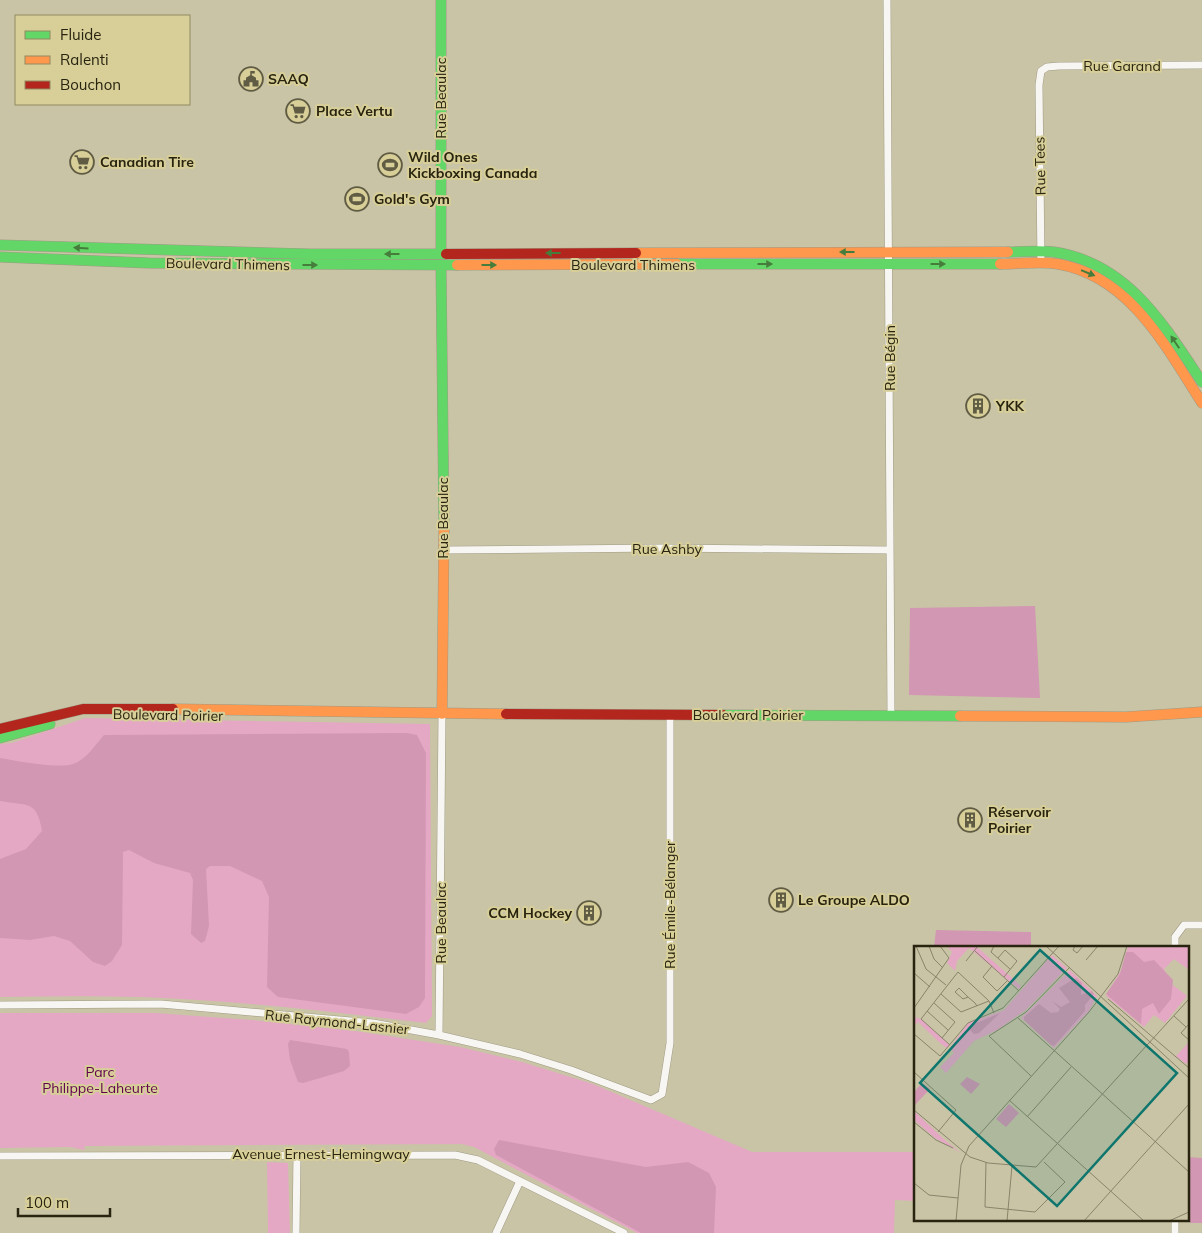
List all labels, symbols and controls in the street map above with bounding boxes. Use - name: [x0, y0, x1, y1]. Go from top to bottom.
- legend: [15, 15, 190, 105]
- text: Fluide: [60, 25, 101, 44]
- text: Ralenti: [60, 50, 109, 69]
- street label: Rue Beaulac: [432, 57, 450, 139]
- street label: Rue Garand: [1083, 57, 1161, 75]
- public building icon: SAAQ: [238, 66, 264, 92]
- place label: SAAQ: [268, 70, 309, 88]
- text: Bouchon: [60, 75, 121, 94]
- supermarket icon: Place Vertu: [285, 98, 311, 124]
- place label: Place Vertu: [316, 102, 393, 120]
- street label: Rue Tees: [1030, 136, 1050, 195]
- place label: Wild Ones Kickboxing Canada: [408, 148, 537, 182]
- supermarket icon: Canadian Tire: [69, 149, 95, 175]
- sports icon: Wild Ones Kickboxing Canada: [377, 152, 403, 178]
- place label: Canadian Tire: [100, 153, 194, 171]
- sports icon: Gold's Gym: [344, 186, 370, 212]
- place label: Gold's Gym: [374, 190, 450, 208]
- one-way arrow: [73, 244, 89, 252]
- one-way arrow: [839, 248, 855, 256]
- one-way arrow: [544, 249, 560, 257]
- one-way arrow: [384, 250, 400, 258]
- street label: Boulevard Thimens: [166, 254, 290, 274]
- street label: Boulevard Thimens: [571, 256, 695, 274]
- one-way arrow: [757, 260, 773, 268]
- one-way arrow: [930, 260, 946, 268]
- one-way arrow: [302, 261, 318, 269]
- one-way arrow: [482, 261, 498, 269]
- one-way arrow: [1081, 269, 1095, 277]
- street label: Rue Bégin: [881, 325, 899, 391]
- one-way arrow: [1170, 335, 1180, 348]
- building icon: YKK: [965, 393, 991, 419]
- place label: YKK: [995, 397, 1025, 415]
- street label: Rue Beaulac: [434, 477, 452, 559]
- street label: Rue Ashby: [632, 540, 703, 558]
- street label: Boulevard Poirier: [113, 705, 224, 725]
- street label: Boulevard Poirier: [693, 706, 804, 724]
- place label: Réservoir Poirier: [988, 803, 1051, 837]
- building icon: Réservoir Poirier: [957, 807, 983, 833]
- street label: Rue Émile-Bélanger: [661, 840, 679, 969]
- street label: Rue Beaulac: [432, 882, 450, 964]
- building icon: Le Groupe ALDO: [768, 887, 794, 913]
- place label: Le Groupe ALDO: [798, 891, 910, 909]
- building icon: CCM Hockey: [576, 900, 602, 926]
- place label: CCM Hockey: [488, 904, 572, 922]
- inset map: [914, 946, 1190, 1220]
- street label: Rue Raymond-Lasnier: [264, 1005, 411, 1039]
- park label: Parc Philippe-Laheurte: [42, 1063, 158, 1097]
- street label: Avenue Ernest-Hemingway: [232, 1145, 410, 1163]
- scale bar: [18, 1186, 110, 1218]
- text: 100 m: [25, 1193, 69, 1212]

